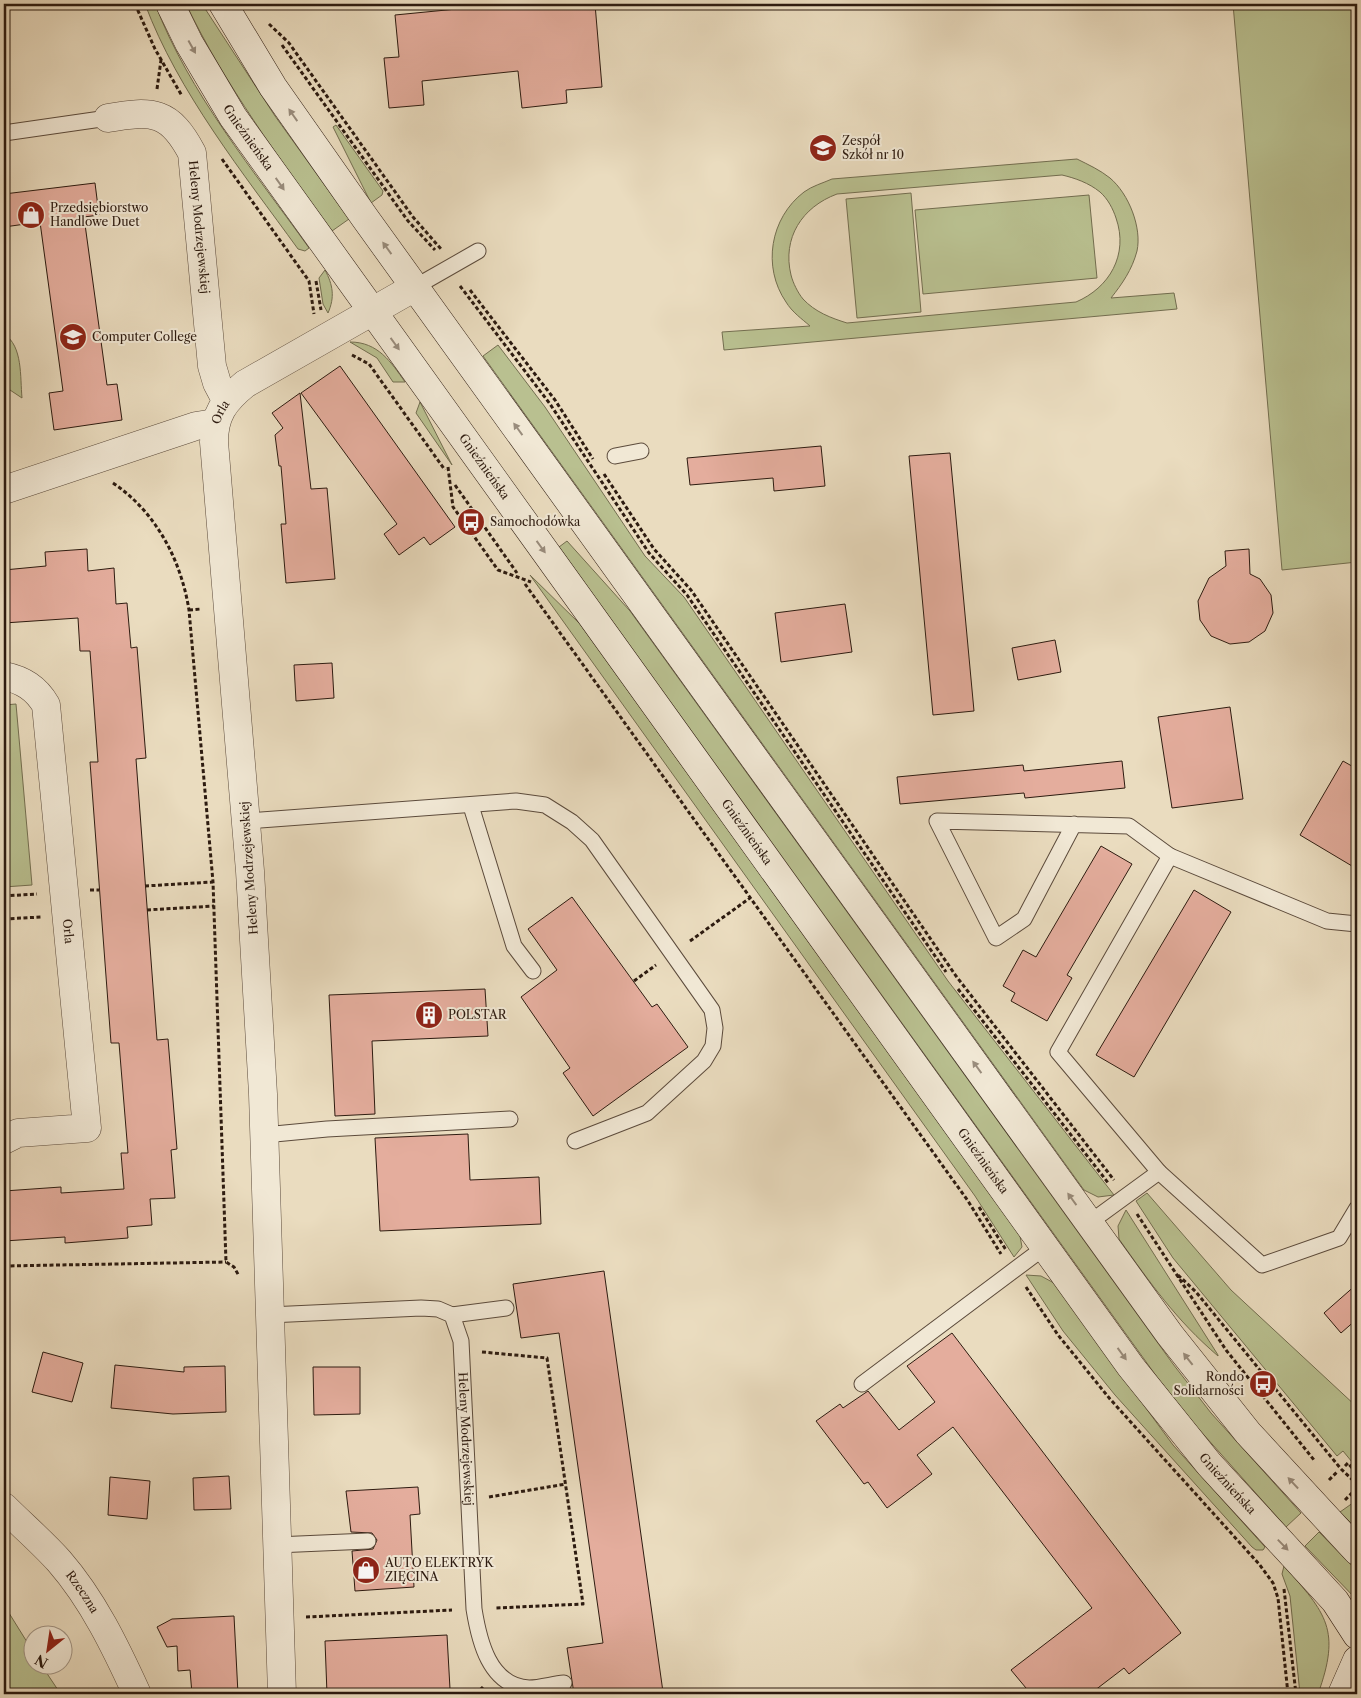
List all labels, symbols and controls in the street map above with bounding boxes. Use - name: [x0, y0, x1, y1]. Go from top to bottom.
- one-way arrow: [188, 40, 196, 55]
- street label: Gnieźnieńska: [220, 102, 277, 174]
- one-way arrow: [288, 108, 298, 122]
- school or university icon: Zespół Szkół nr 10: [808, 133, 838, 163]
- place label: Zespół Szkół nr 10: [842, 133, 904, 162]
- street label: Heleny Modrzejewskiej: [186, 160, 213, 294]
- one-way arrow: [275, 177, 285, 190]
- shop icon: Przedsiębiorstwo Handlowe Duet: [16, 200, 46, 230]
- place label: Przedsiębiorstwo Handlowe Duet: [50, 200, 148, 229]
- one-way arrow: [381, 242, 392, 255]
- school or university icon: Computer College: [58, 322, 88, 352]
- place label: Computer College: [92, 329, 197, 344]
- one-way arrow: [390, 337, 400, 351]
- street label: Orla: [208, 396, 233, 426]
- one-way arrow: [512, 423, 523, 436]
- street label: Gnieźnieńska: [456, 431, 514, 503]
- bus stop icon: Samochodówka: [456, 507, 486, 537]
- place label: Samochodówka: [490, 514, 581, 529]
- one-way arrow: [536, 540, 546, 554]
- street label: Gnieźnieńska: [718, 796, 776, 868]
- street label: Heleny Modrzejewskiej: [236, 801, 261, 935]
- street label: Orla: [60, 918, 77, 945]
- building icon: POLSTAR: [414, 1000, 444, 1030]
- place label: POLSTAR: [448, 1007, 508, 1022]
- one-way arrow: [972, 1060, 982, 1074]
- street label: Gnieźnieńska: [955, 1125, 1012, 1197]
- one-way arrow: [1067, 1192, 1077, 1206]
- one-way arrow: [1116, 1347, 1127, 1360]
- one-way arrow: [1183, 1352, 1193, 1365]
- place label: Rondo Solidarności: [1173, 1369, 1244, 1398]
- bus stop icon: Rondo Solidarności: [1248, 1369, 1278, 1399]
- street label: Heleny Modrzejewskiej: [456, 1372, 477, 1506]
- street label: Gnieźnieńska: [1196, 1450, 1260, 1518]
- one-way arrow: [1287, 1477, 1299, 1489]
- one-way arrow: [1277, 1538, 1289, 1550]
- shop icon: AUTO ELEKTRYK ZIĘCINA: [351, 1555, 381, 1585]
- place label: AUTO ELEKTRYK ZIĘCINA: [384, 1555, 494, 1584]
- street label: Rzeczna: [63, 1568, 103, 1616]
- north arrow: [22, 1626, 72, 1676]
- text: N: [32, 1650, 51, 1672]

